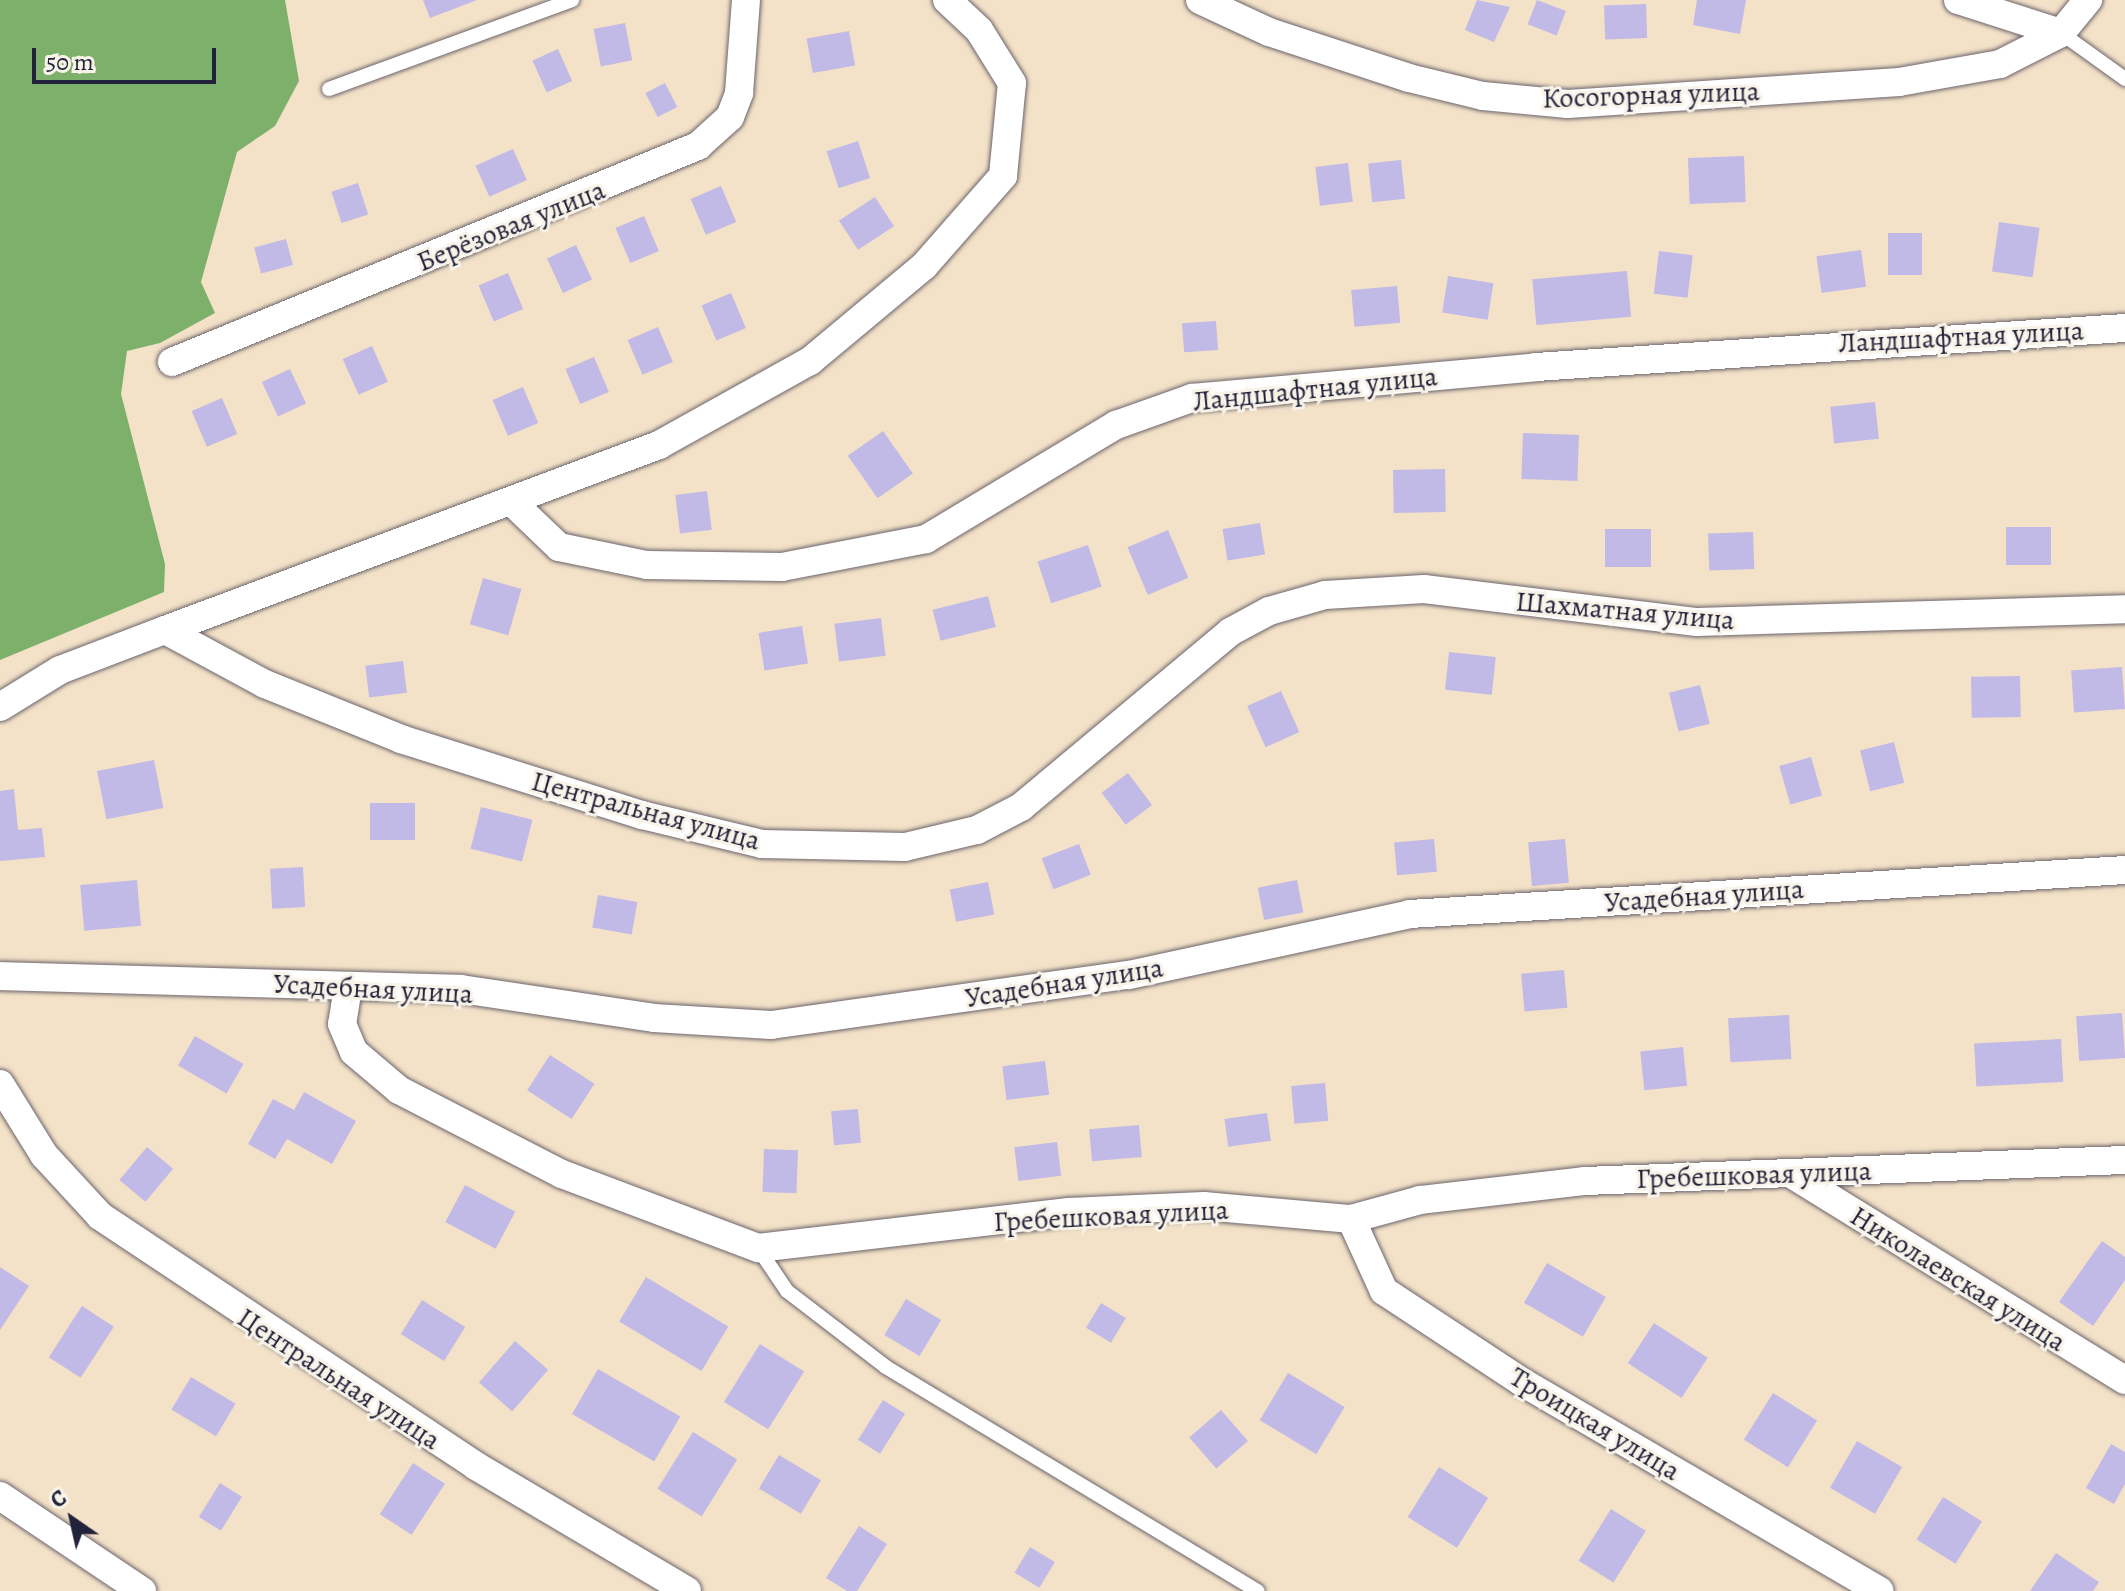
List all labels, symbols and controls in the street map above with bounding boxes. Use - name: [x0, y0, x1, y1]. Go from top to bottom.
- scale bar: [36, 32, 220, 82]
- text: 50 m: [46, 46, 94, 78]
- street label: Косогорная улица: [1542, 74, 1760, 116]
- street label: Берёзовая улица: [412, 173, 610, 279]
- street label: Ландшафтная улица: [1837, 314, 2085, 360]
- street label: Ландшафтная улица: [1191, 359, 1439, 419]
- street label: Шахматная улица: [1514, 585, 1736, 637]
- street label: Центральная улица: [528, 764, 764, 858]
- street label: Усадебная улица: [1603, 872, 1805, 920]
- street label: Усадебная улица: [963, 951, 1165, 1015]
- street label: Усадебная улица: [272, 967, 474, 1011]
- street label: Гребешковая улица: [1636, 1154, 1872, 1196]
- street label: Гребешковая улица: [993, 1193, 1229, 1239]
- street label: Николаевская улица: [1844, 1199, 2072, 1359]
- street label: Центральная улица: [231, 1301, 447, 1457]
- street label: Троицкая улица: [1504, 1360, 1686, 1488]
- north arrow: [32, 1479, 112, 1559]
- text: С: [45, 1483, 73, 1515]

